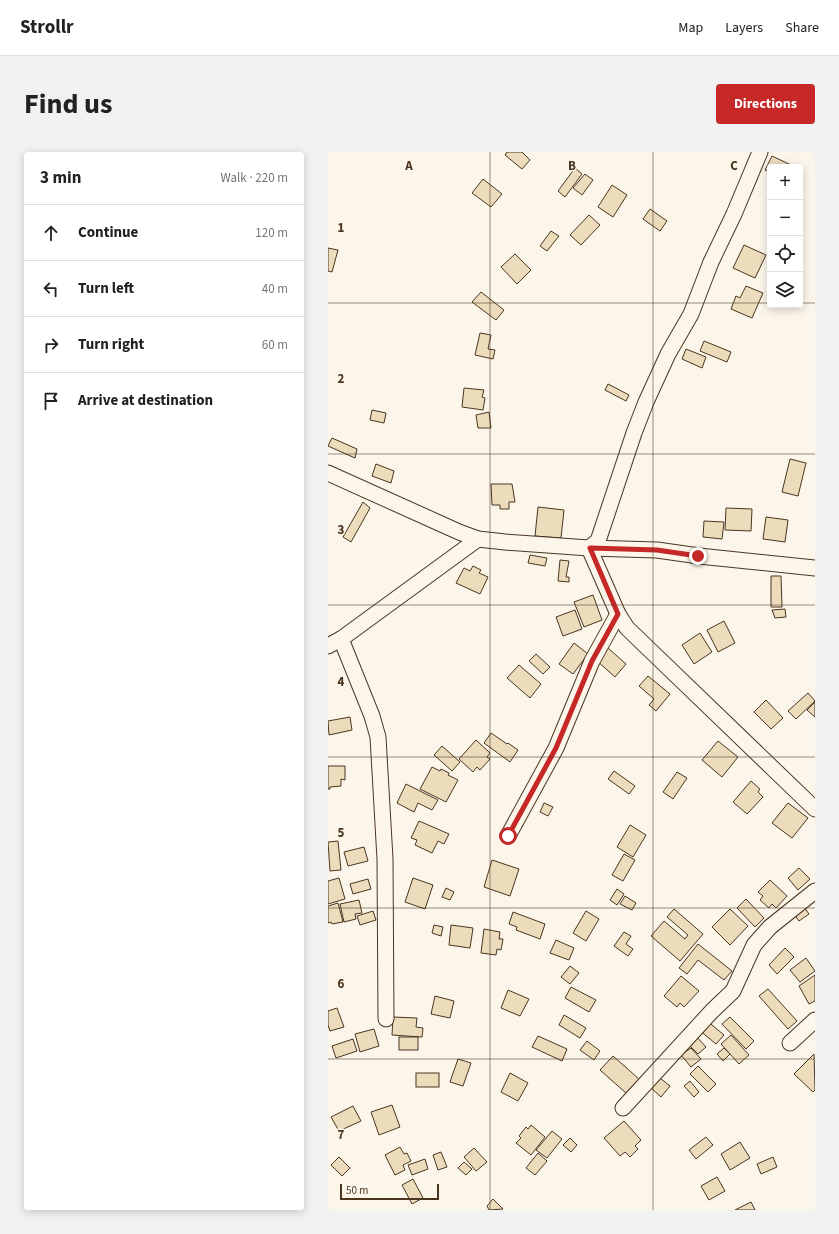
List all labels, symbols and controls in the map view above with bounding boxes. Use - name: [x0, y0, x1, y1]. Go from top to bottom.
- text: Strollr: [20, 14, 74, 41]
- text: Map: [678, 18, 703, 38]
- text: Layers: [725, 18, 763, 38]
- text: Share: [785, 18, 819, 38]
- text: Find us: [24, 84, 112, 124]
- button: Directions: [716, 84, 815, 124]
- text: A: [404, 157, 413, 175]
- text: B: [568, 157, 576, 175]
- text: C: [730, 157, 738, 175]
- map controls: [767, 164, 803, 308]
- button: +: [767, 164, 803, 200]
- text: 3 min: [40, 166, 81, 190]
- text: Walk · 220 m: [220, 169, 288, 187]
- button: −: [767, 200, 803, 236]
- text: 1: [338, 219, 345, 237]
- icon: ahead: [40, 222, 62, 244]
- text: Continue: [78, 222, 138, 243]
- text: 120 m: [255, 224, 288, 242]
- button: locate: [767, 236, 803, 272]
- button: layers: [767, 272, 803, 308]
- icon: left: [40, 278, 62, 300]
- text: Turn left: [78, 278, 134, 299]
- text: 40 m: [262, 280, 288, 298]
- icon: right: [40, 334, 62, 356]
- text: Turn right: [78, 334, 144, 355]
- text: 60 m: [262, 336, 288, 354]
- text: 2: [338, 370, 345, 388]
- icon: arrive: [40, 390, 62, 412]
- text: Arrive at destination: [78, 390, 213, 411]
- text: 3: [338, 521, 345, 539]
- route end: [689, 547, 707, 565]
- text: 4: [338, 673, 345, 691]
- text: 5: [338, 824, 345, 842]
- route start: [499, 827, 517, 845]
- text: 6: [338, 975, 345, 993]
- text: 7: [338, 1126, 345, 1144]
- scale bar: [340, 1182, 439, 1201]
- text: 50 m: [346, 1183, 368, 1198]

